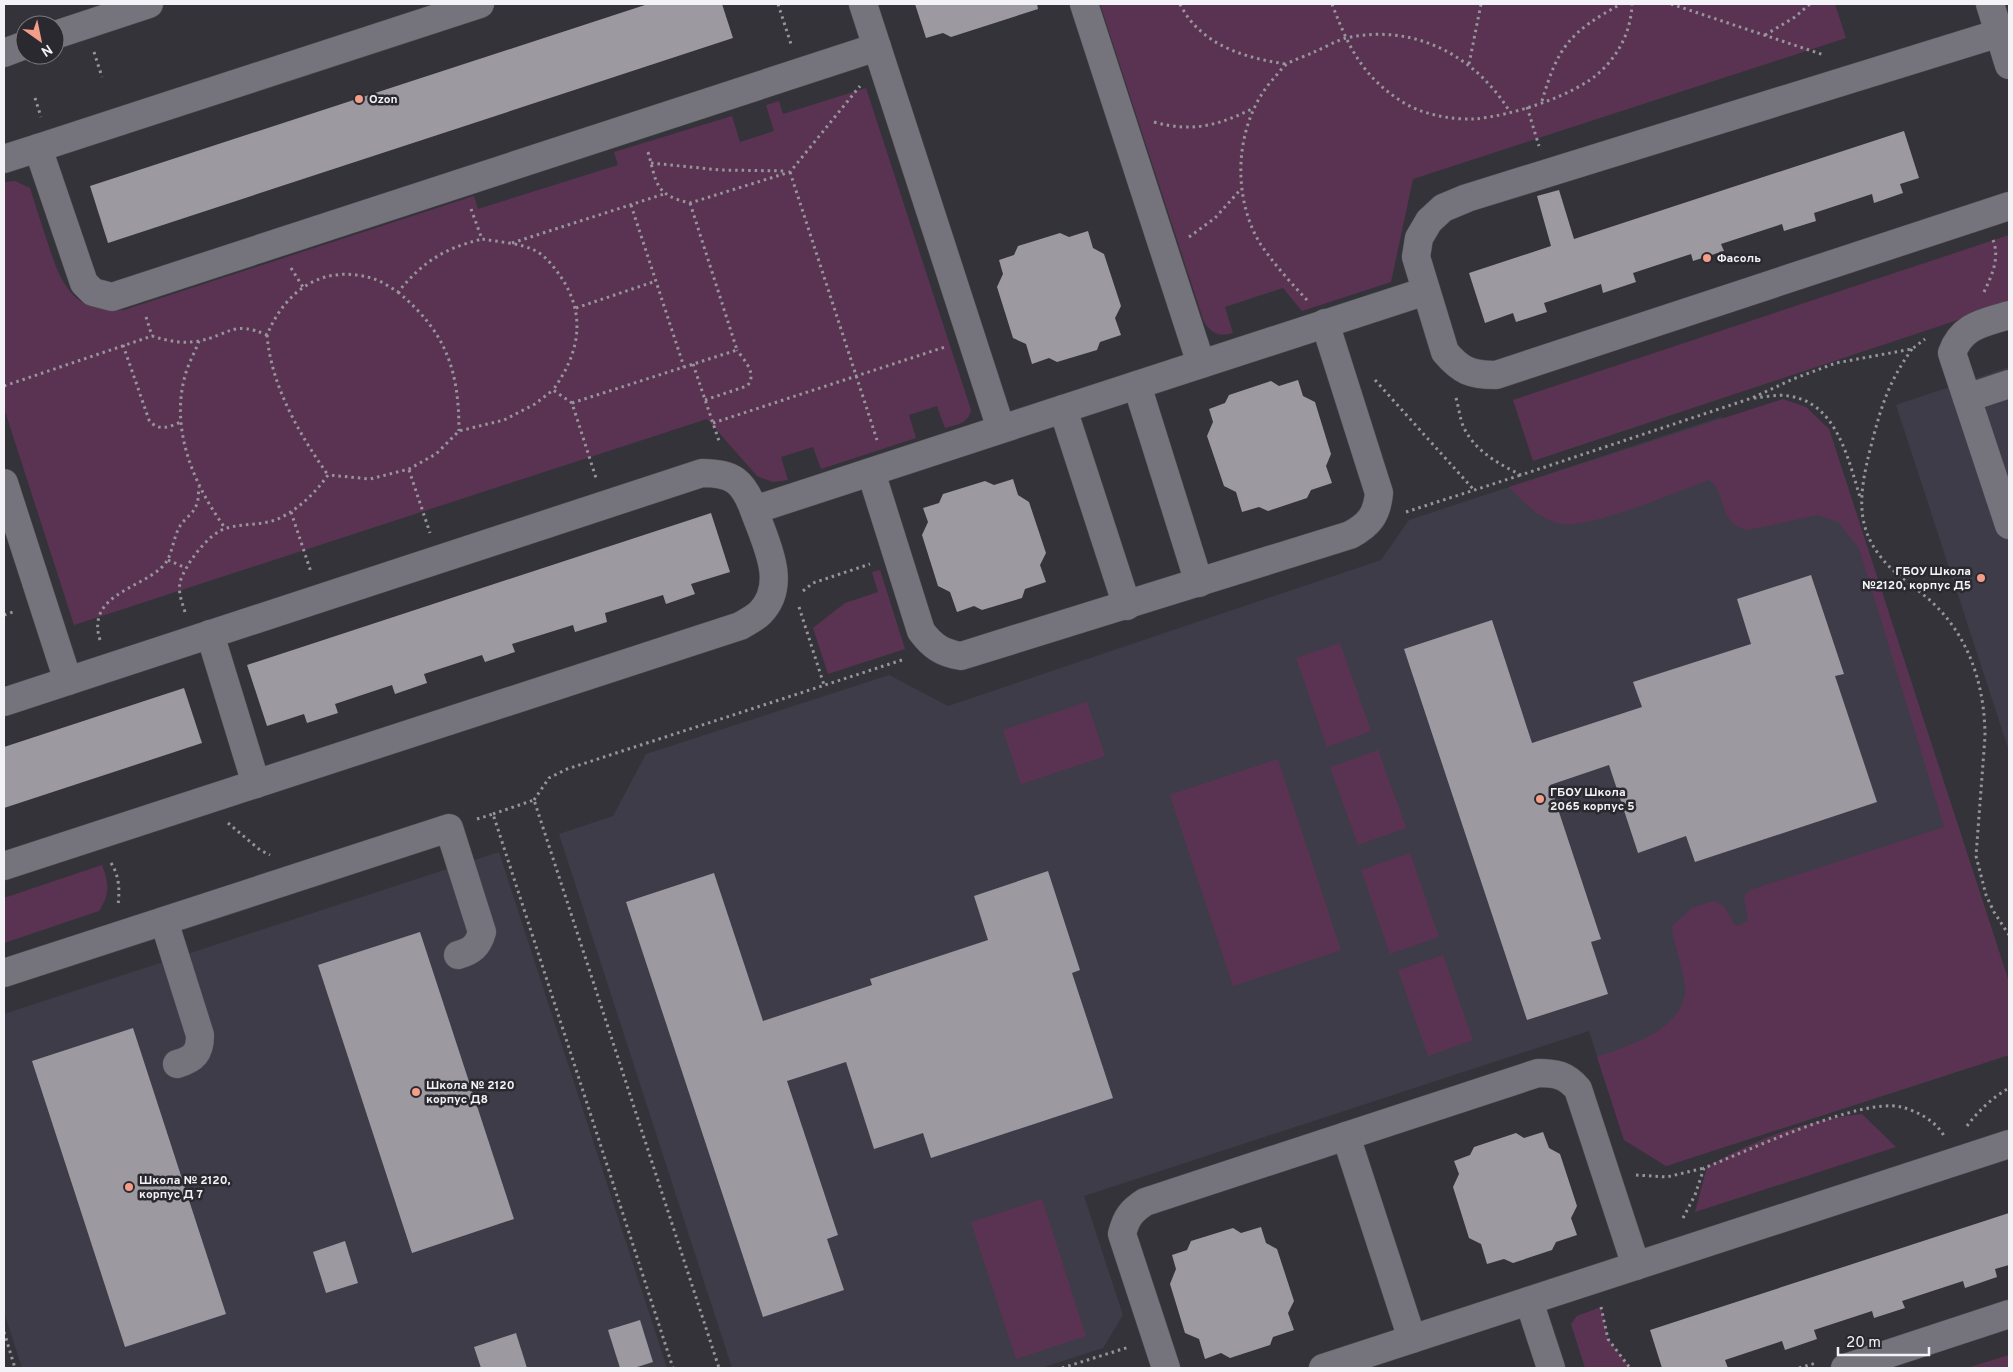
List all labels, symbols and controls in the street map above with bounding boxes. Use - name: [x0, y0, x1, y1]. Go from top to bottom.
- north arrow: [15, 15, 65, 65]
- text: N: [37, 40, 55, 60]
- place label: Ozon: [369, 92, 398, 108]
- marker: Ozon: [353, 93, 365, 105]
- place label: Фасоль: [1717, 251, 1761, 267]
- marker: Фасоль: [1701, 252, 1713, 264]
- place label: ГБОУ Школа №2120, корпус Д5: [1862, 564, 1971, 594]
- marker: ГБОУ Школа №2120, корпус Д5: [1975, 572, 1987, 584]
- place label: ГБОУ Школа 2065 корпус 5: [1550, 785, 1635, 815]
- marker: ГБОУ Школа 2065 корпус 5: [1534, 793, 1546, 805]
- place label: Школа № 2120 корпус Д8: [426, 1078, 515, 1108]
- marker: Школа № 2120 корпус Д8: [410, 1086, 422, 1098]
- place label: Школа № 2120, корпус Д 7: [139, 1173, 231, 1203]
- marker: Школа № 2120, корпус Д 7: [123, 1181, 135, 1193]
- scale bar: [1838, 1324, 1929, 1356]
- text: 20 m: [1846, 1334, 1881, 1353]

